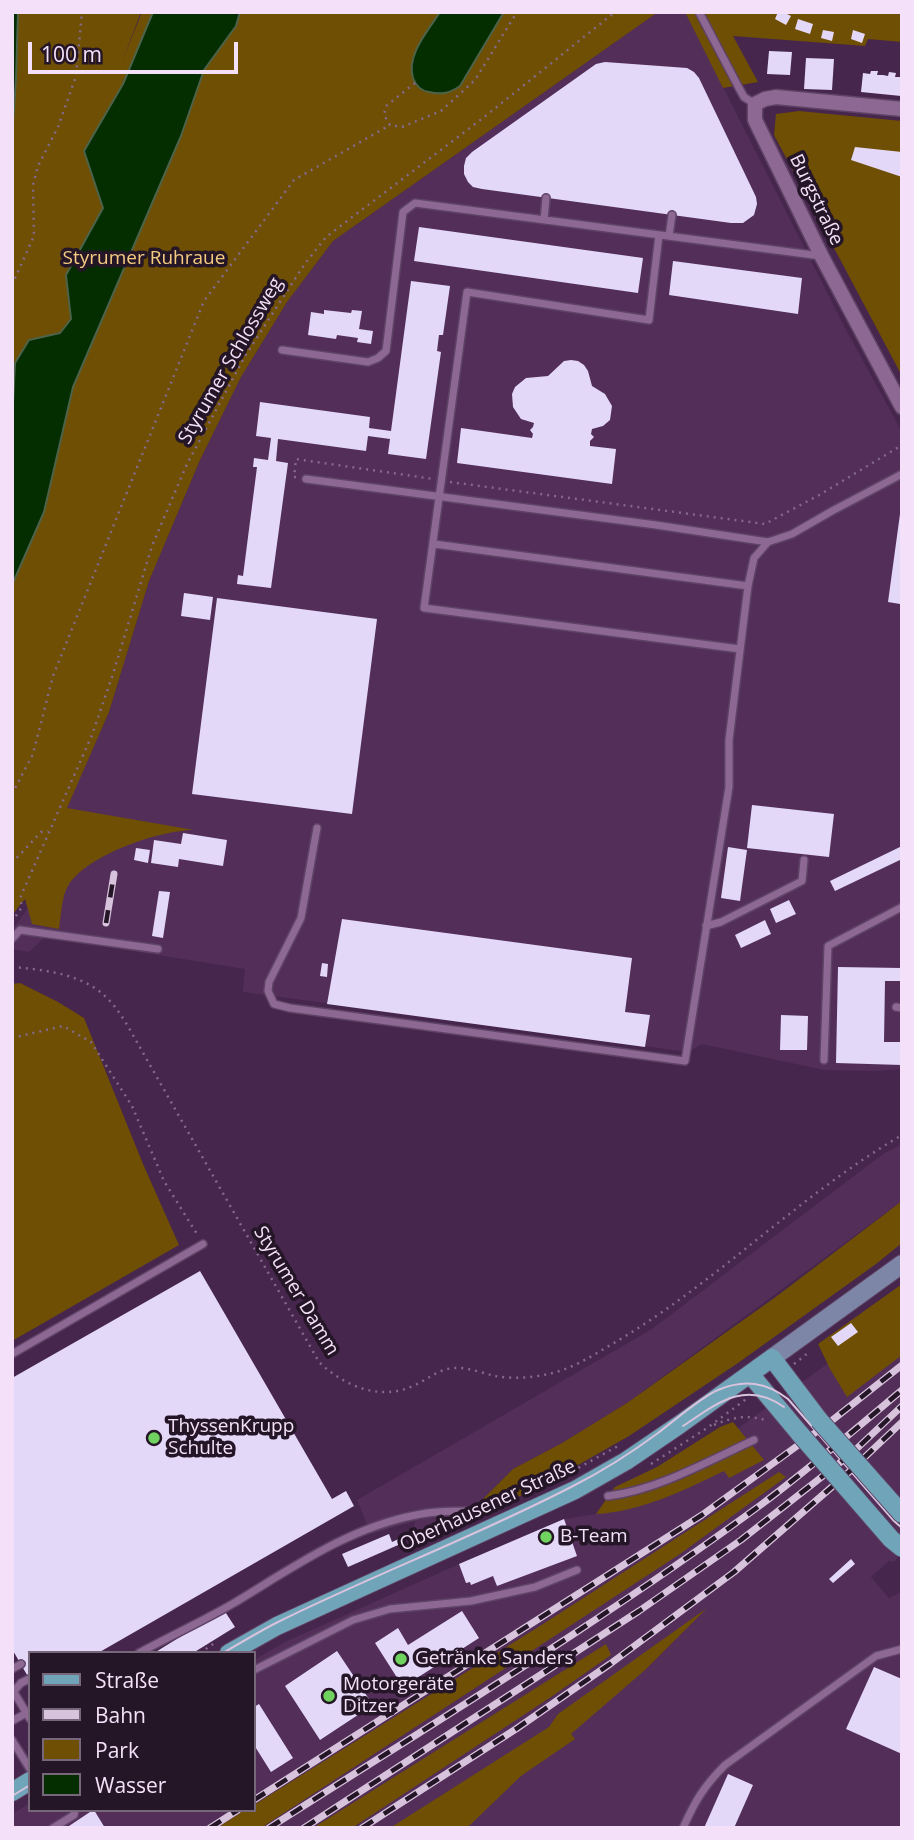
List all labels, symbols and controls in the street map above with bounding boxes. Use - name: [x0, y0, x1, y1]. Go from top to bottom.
- scale bar: [32, 28, 242, 72]
- text: 100 m: [41, 40, 102, 68]
- street label: Burgstraße: [784, 151, 848, 249]
- park label: Styrumer Ruhraue: [63, 248, 225, 270]
- street label: Styrumer Schlossweg: [174, 274, 288, 448]
- street label: Styrumer Damm: [248, 1222, 344, 1360]
- place label: ThyssenKrupp Schulte: [168, 1416, 294, 1460]
- marker: ThyssenKrupp Schulte: [146, 1430, 162, 1446]
- street label: Oberhausener Straße: [396, 1455, 580, 1557]
- place label: B-Team: [560, 1526, 628, 1548]
- marker: B-Team: [538, 1529, 554, 1545]
- place label: Getränke Sanders: [415, 1648, 574, 1670]
- legend: [28, 1651, 256, 1812]
- marker: Getränke Sanders: [393, 1651, 409, 1667]
- text: Straße: [95, 1666, 159, 1694]
- place label: Motorgeräte Ditzer: [343, 1674, 454, 1718]
- marker: Motorgeräte Ditzer: [321, 1688, 337, 1704]
- text: Bahn: [95, 1701, 146, 1729]
- text: Park: [95, 1736, 139, 1764]
- text: Wasser: [95, 1771, 166, 1799]

